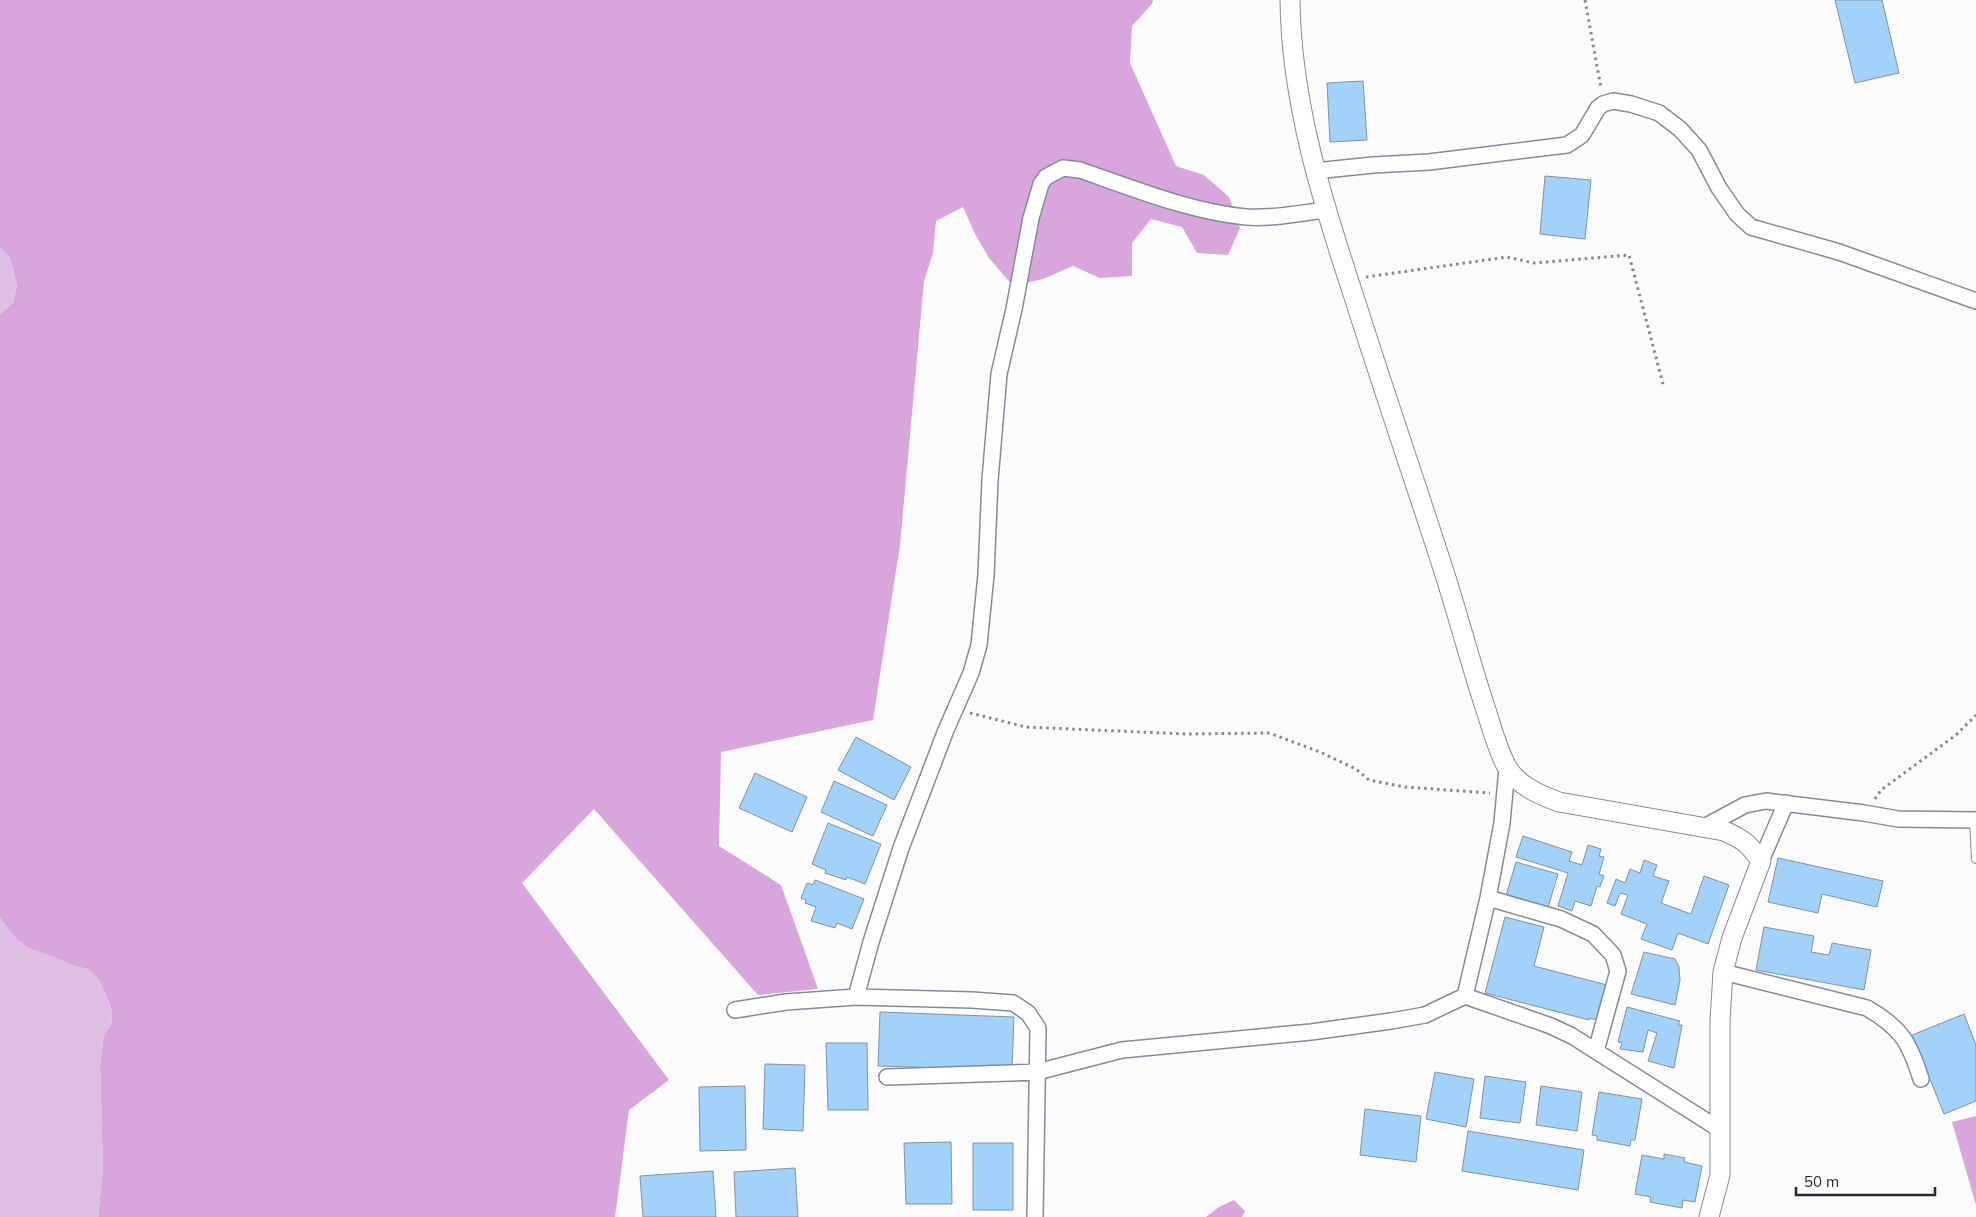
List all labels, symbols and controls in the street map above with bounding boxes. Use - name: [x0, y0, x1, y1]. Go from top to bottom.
- scale bar: [1796, 1164, 1935, 1196]
- text: 50 m: [1804, 1172, 1839, 1191]

